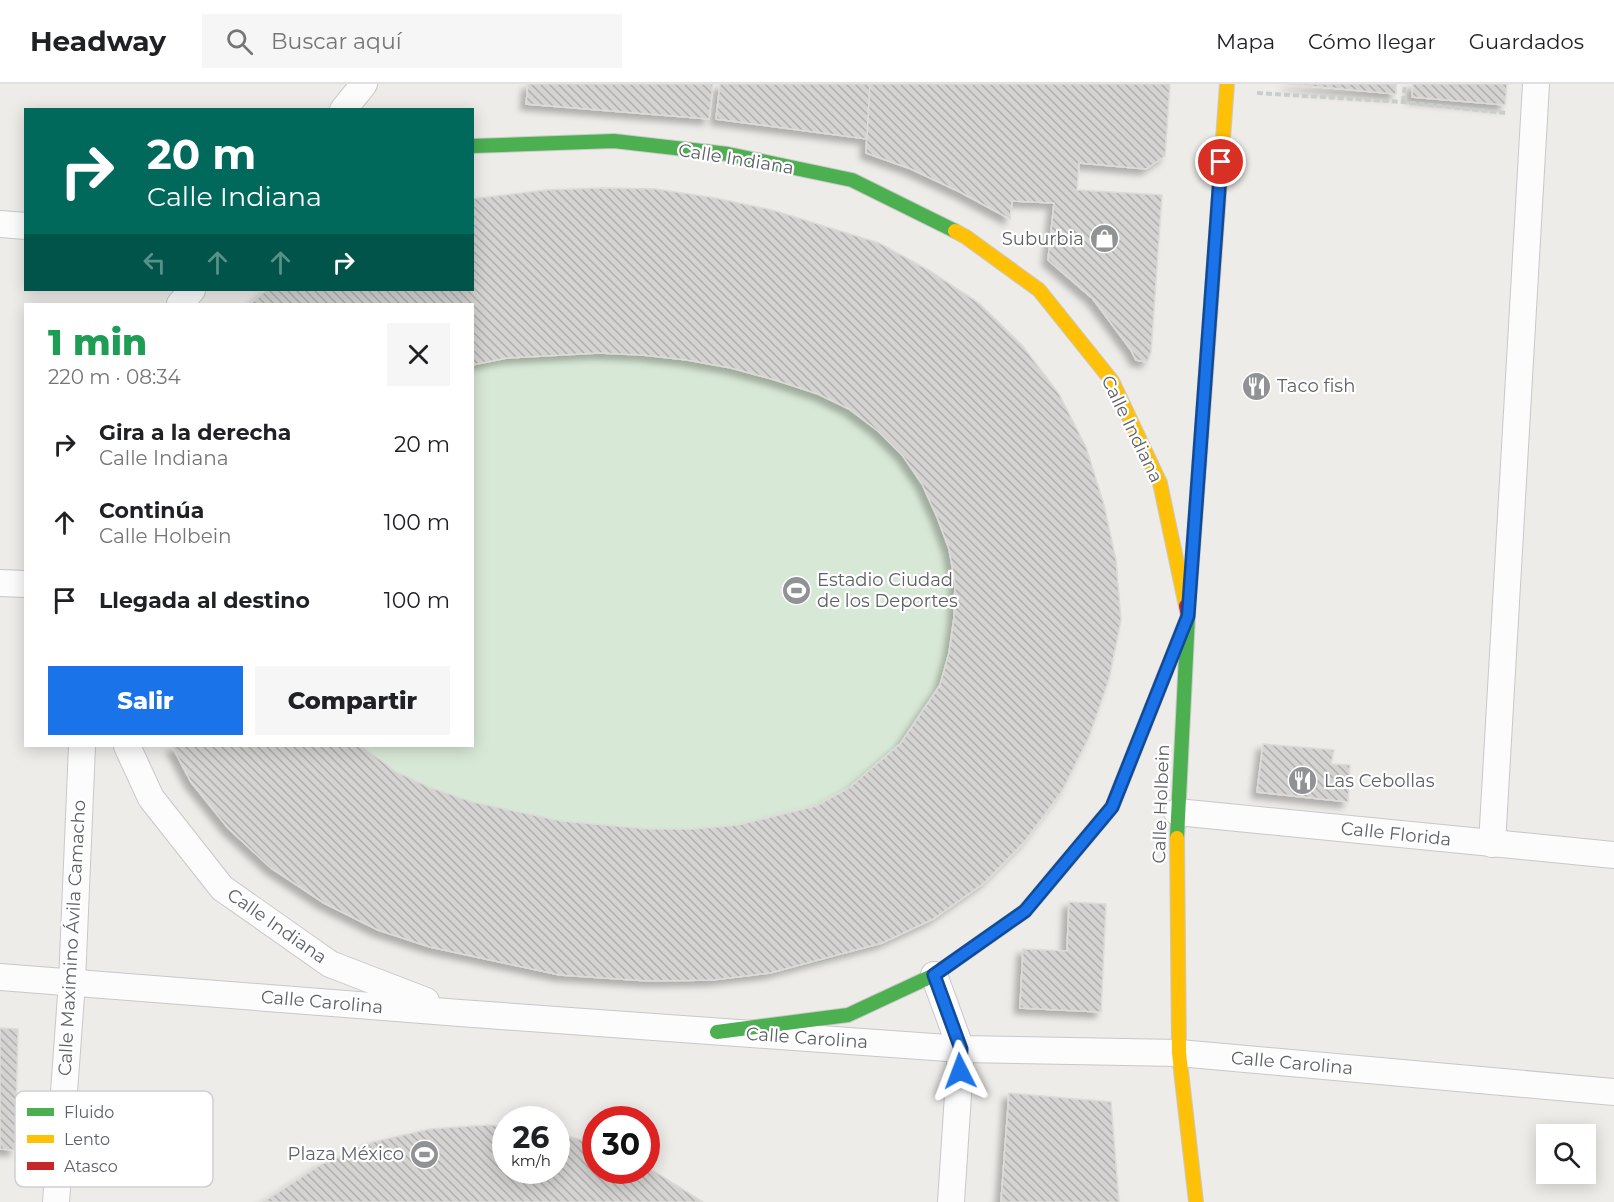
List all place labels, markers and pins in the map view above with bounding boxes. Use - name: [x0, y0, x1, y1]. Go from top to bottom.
- pin: [1195, 136, 1246, 187]
- shop icon: Suburbia: [1089, 223, 1121, 255]
- place label: Suburbia: [1002, 228, 1084, 250]
- restaurant icon: Taco fish: [1240, 370, 1272, 402]
- place label: Taco fish: [1277, 375, 1355, 397]
- place label: Estadio Ciudad de los Deportes: [817, 569, 958, 612]
- sports icon: Estadio Ciudad de los Deportes: [780, 574, 812, 606]
- restaurant icon: Las Cebollas: [1287, 765, 1319, 797]
- place label: Las Cebollas: [1324, 770, 1435, 792]
- sports icon: Plaza México: [409, 1138, 441, 1170]
- place label: Plaza México: [288, 1143, 404, 1165]

